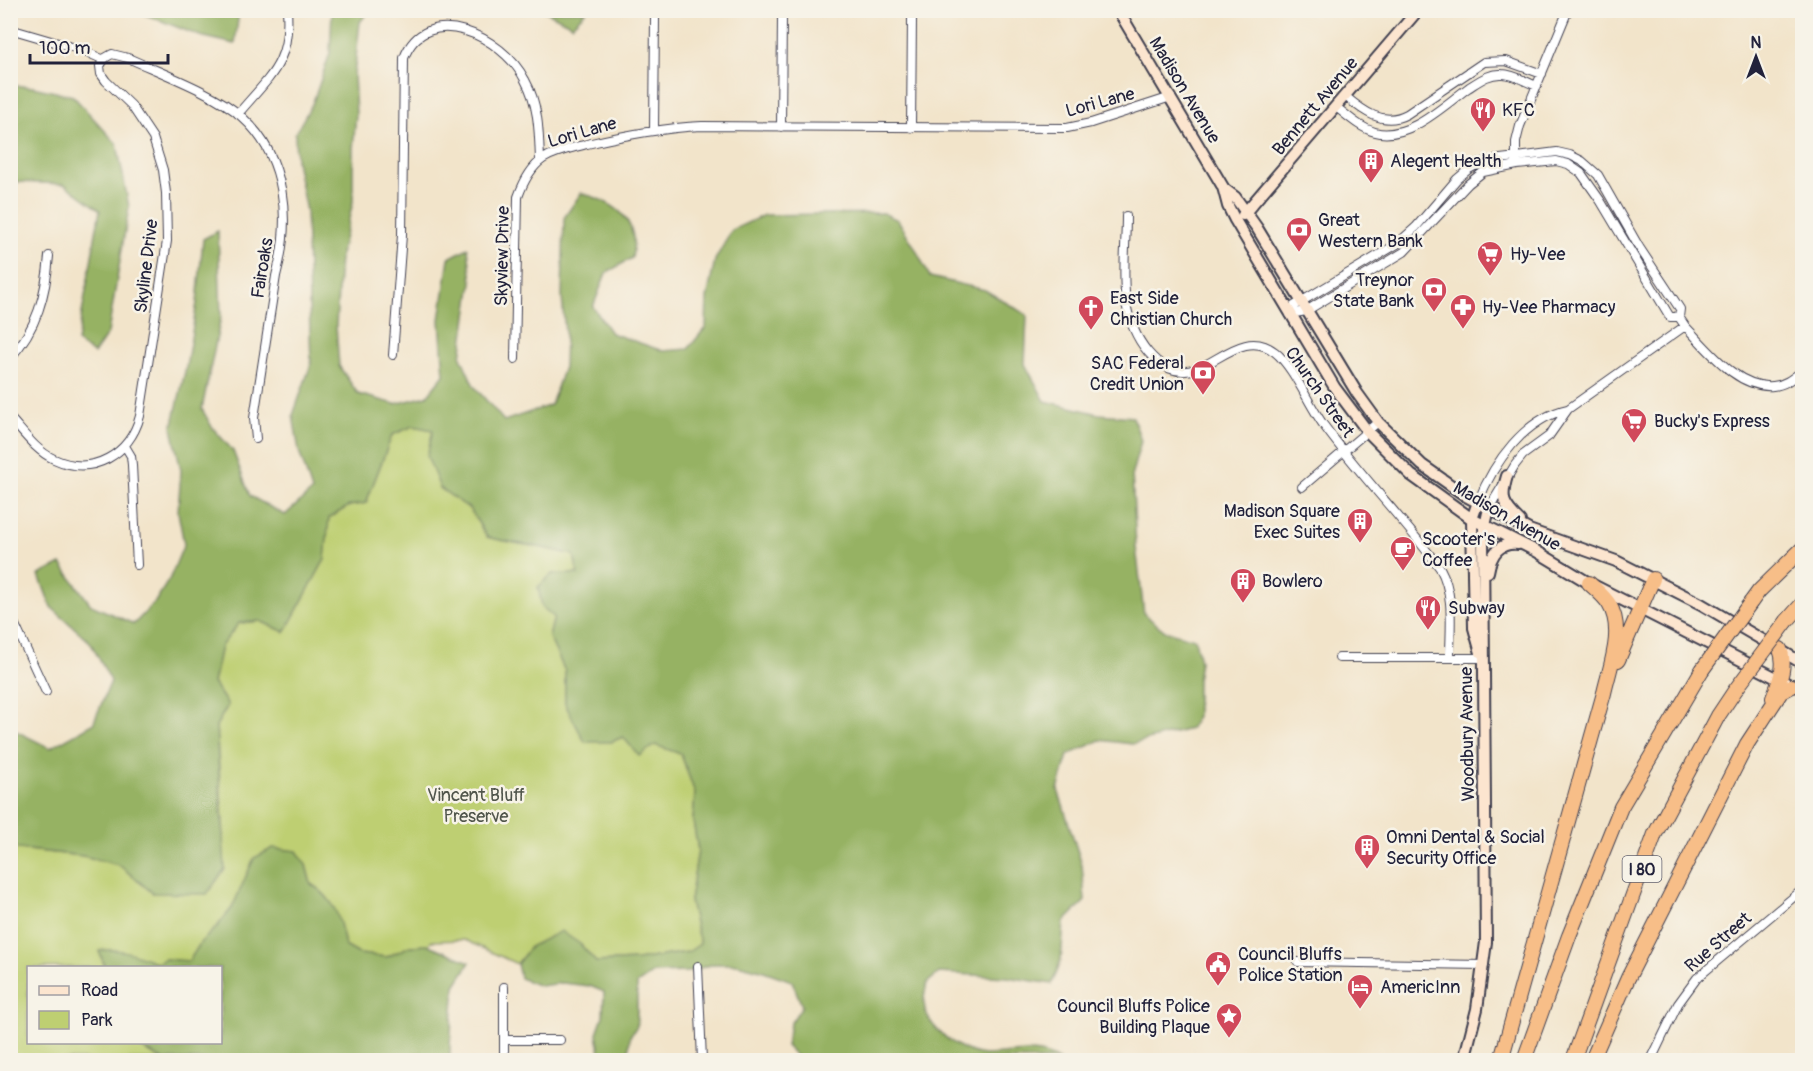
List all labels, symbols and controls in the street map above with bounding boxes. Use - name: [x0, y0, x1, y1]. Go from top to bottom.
- scale bar: [30, 27, 168, 65]
- north arrow: [1726, 27, 1786, 87]
- street label: Madison Avenue: [1144, 33, 1225, 148]
- text: N: [1751, 33, 1762, 53]
- text: 100 m: [39, 37, 91, 60]
- street label: Bennett Avenue: [1267, 52, 1363, 160]
- street label: Lori Lane: [1063, 82, 1137, 123]
- restaurant icon: KFC: [1468, 95, 1498, 133]
- place label: KFC: [1502, 99, 1535, 122]
- street label: Lori Lane: [545, 112, 619, 153]
- building icon: Alegent Health: [1356, 146, 1386, 184]
- place label: Alegent Health: [1390, 150, 1501, 173]
- street label: Skyview Drive: [490, 206, 515, 306]
- place label: Great Western Bank: [1318, 209, 1423, 253]
- bank icon: Great Western Bank: [1284, 215, 1314, 253]
- street label: Skyline Drive: [129, 218, 164, 314]
- street label: Fairoaks: [246, 236, 279, 300]
- supermarket icon: Hy-Vee: [1475, 239, 1505, 277]
- place label: Hy-Vee: [1510, 243, 1565, 266]
- place label: Treynor State Bank: [1333, 269, 1415, 313]
- bank icon: Treynor State Bank: [1419, 275, 1449, 313]
- place label: East Side Christian Church: [1110, 287, 1232, 331]
- pharmacy icon: Hy-Vee Pharmacy: [1448, 292, 1478, 330]
- church icon: East Side Christian Church: [1076, 293, 1106, 331]
- place label: Hy-Vee Pharmacy: [1482, 296, 1616, 319]
- street label: Church Street: [1280, 343, 1360, 443]
- place label: SAC Federal Credit Union: [1090, 352, 1184, 396]
- bank icon: SAC Federal Credit Union: [1188, 358, 1218, 396]
- supermarket icon: Bucky's Express: [1619, 406, 1649, 444]
- place label: Bucky's Express: [1654, 410, 1770, 433]
- street label: Madison Avenue: [1449, 476, 1565, 557]
- place label: Madison Square Exec Suites: [1224, 500, 1340, 544]
- building icon: Madison Square Exec Suites: [1345, 506, 1375, 544]
- place label: Scooter's Coffee: [1422, 528, 1495, 572]
- cafe icon: Scooter's Coffee: [1388, 534, 1418, 572]
- building icon: Bowlero: [1228, 566, 1258, 604]
- place label: Bowlero: [1262, 570, 1323, 593]
- restaurant icon: Subway: [1413, 593, 1443, 631]
- place label: Subway: [1448, 597, 1505, 620]
- street label: Woodbury Avenue: [1455, 666, 1480, 802]
- park label: Vincent Bluff Preserve: [427, 784, 525, 828]
- place label: Omni Dental & Social Security Office: [1386, 826, 1545, 870]
- building icon: Omni Dental & Social Security Office: [1352, 832, 1382, 870]
- road number: I 80: [1622, 856, 1662, 882]
- street label: Rue Street: [1680, 907, 1757, 978]
- place label: Council Bluffs Police Station: [1238, 943, 1343, 987]
- public building icon: Council Bluffs Police Station: [1203, 949, 1233, 987]
- legend: [27, 966, 222, 1044]
- hotel icon: AmericInn: [1345, 972, 1375, 1010]
- place label: AmericInn: [1380, 976, 1460, 999]
- text: Road: [81, 979, 118, 1002]
- place label: Council Bluffs Police Building Plaque: [1057, 995, 1210, 1039]
- place icon: Council Bluffs Police Building Plaque: [1214, 1001, 1244, 1039]
- text: Park: [81, 1009, 113, 1032]

